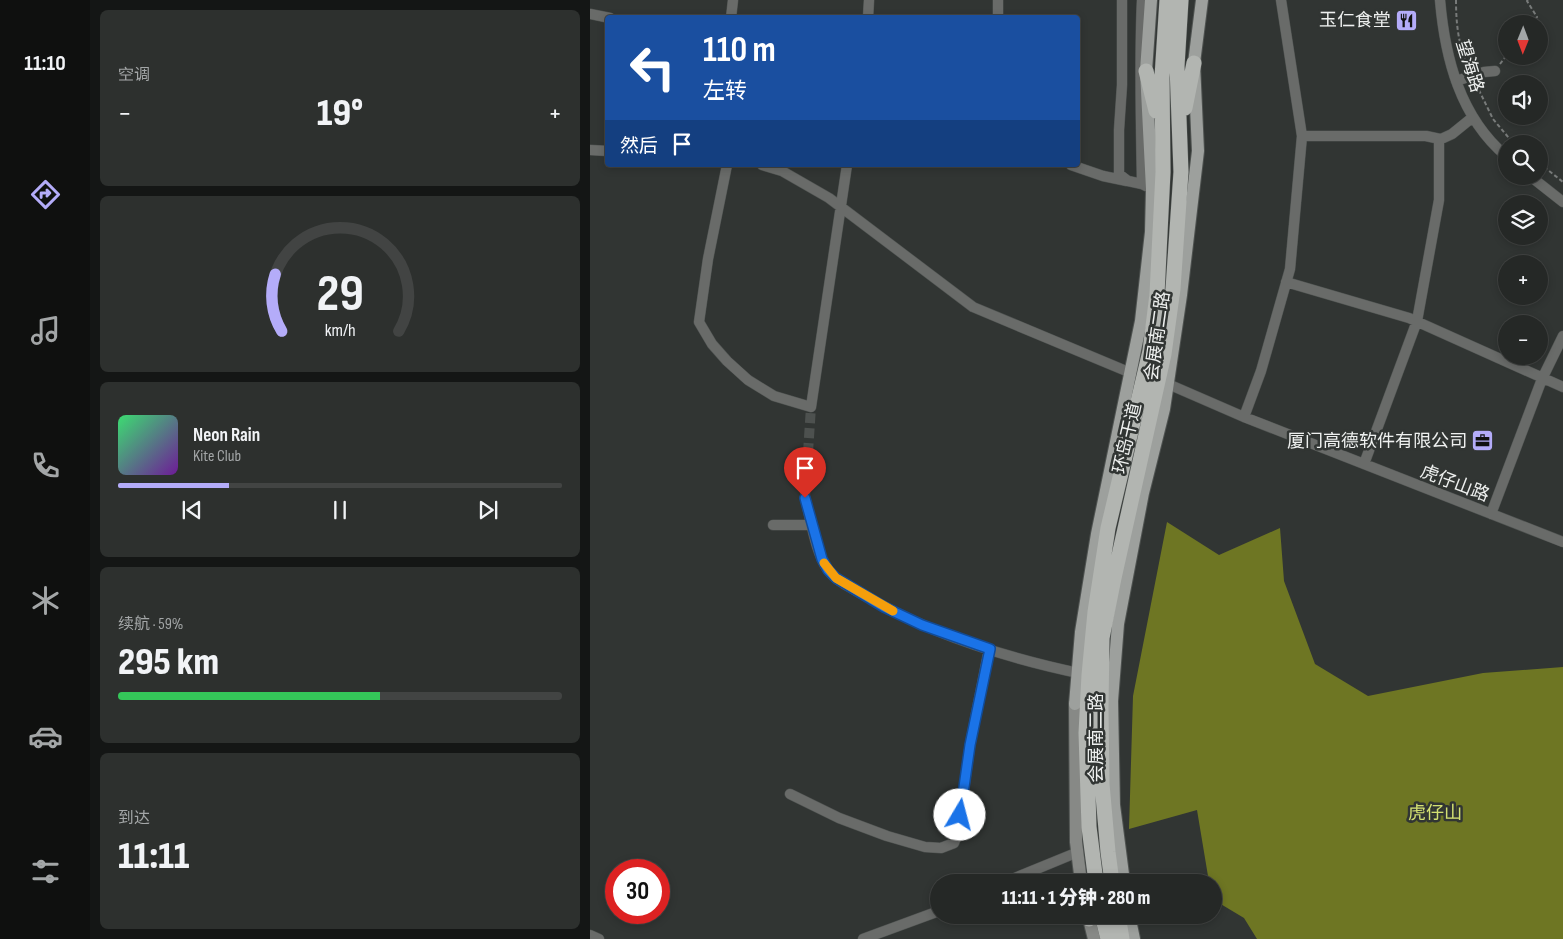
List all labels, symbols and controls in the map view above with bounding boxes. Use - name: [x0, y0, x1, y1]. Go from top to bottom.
- restaurant icon: 玉仁食堂: [1395, 8, 1419, 32]
- place label: 玉仁食堂: [1319, 10, 1391, 31]
- north arrow: [1498, 15, 1548, 65]
- map controls: [1498, 15, 1548, 365]
- text: 110 m: [703, 29, 776, 72]
- icon: left: [620, 35, 685, 100]
- street label: 望海路: [1452, 37, 1487, 95]
- text: 11:10: [24, 50, 66, 77]
- text: 空调: [118, 66, 150, 85]
- button: sound: [1498, 75, 1548, 125]
- text: 左转: [703, 78, 747, 105]
- text: 19°: [317, 91, 363, 136]
- text: −: [118, 97, 132, 130]
- text: +: [548, 97, 562, 130]
- icon: arrive: [668, 130, 696, 158]
- text: 然后: [620, 135, 658, 158]
- button: search: [1498, 135, 1548, 185]
- icon: directions: [28, 177, 63, 212]
- button: layers: [1498, 195, 1548, 245]
- button: +: [1498, 255, 1548, 305]
- text: 29: [316, 263, 364, 326]
- street label: 会展南二路: [1141, 290, 1174, 382]
- icon: music: [28, 313, 63, 348]
- button: −: [1498, 315, 1548, 365]
- text: km/h: [325, 320, 355, 341]
- street label: 环岛干道: [1109, 401, 1146, 476]
- text: Neon Rain: [193, 424, 260, 447]
- office icon: 厦门高德软件有限公司: [1471, 429, 1495, 453]
- place label: 厦门高德软件有限公司: [1287, 431, 1467, 452]
- text: Kite Club: [193, 447, 241, 466]
- pin: [784, 447, 826, 498]
- icon: phone: [28, 448, 63, 483]
- icon: arrive: [791, 454, 819, 482]
- street label: 虎仔山路: [1417, 461, 1492, 506]
- icon: previous: [178, 496, 206, 524]
- icon: pause: [326, 496, 354, 524]
- icon: next: [474, 496, 502, 524]
- icon: climate: [28, 583, 63, 618]
- text: 续航 · 59%: [118, 615, 183, 634]
- text: 295 km: [118, 640, 219, 685]
- street label: 会展南二路: [1086, 693, 1107, 783]
- icon: car: [28, 719, 63, 754]
- position arrow: [933, 788, 985, 840]
- park label: 虎仔山: [1408, 803, 1462, 824]
- text: 到达: [118, 809, 150, 828]
- text: 11:11: [118, 834, 189, 879]
- icon: filters: [28, 854, 63, 889]
- speed limit sign: 30: [605, 859, 670, 924]
- text: 11:11 · 1 分钟 · 280 m: [1002, 887, 1150, 910]

